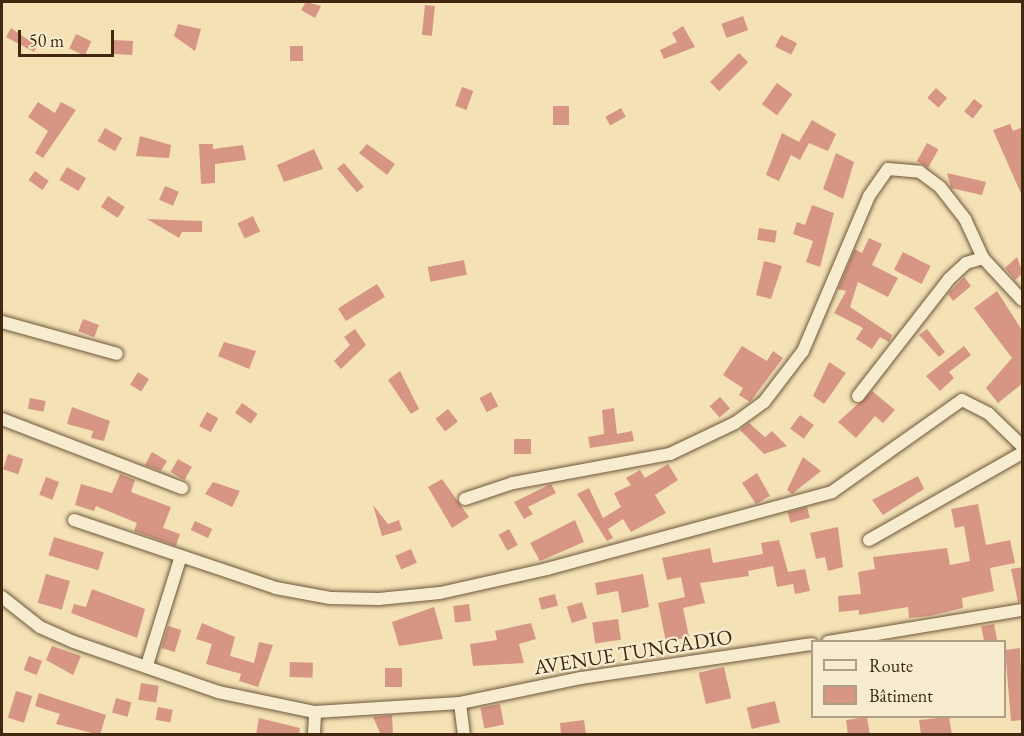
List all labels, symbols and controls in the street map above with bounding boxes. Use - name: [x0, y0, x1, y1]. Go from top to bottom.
- scale bar: [21, 18, 117, 56]
- text: 50 m: [29, 29, 64, 52]
- street label: AVENUE TUNGADIO: [532, 624, 734, 680]
- legend: [811, 640, 1006, 718]
- text: Route: [869, 654, 913, 677]
- text: Bâtiment: [869, 684, 933, 707]

